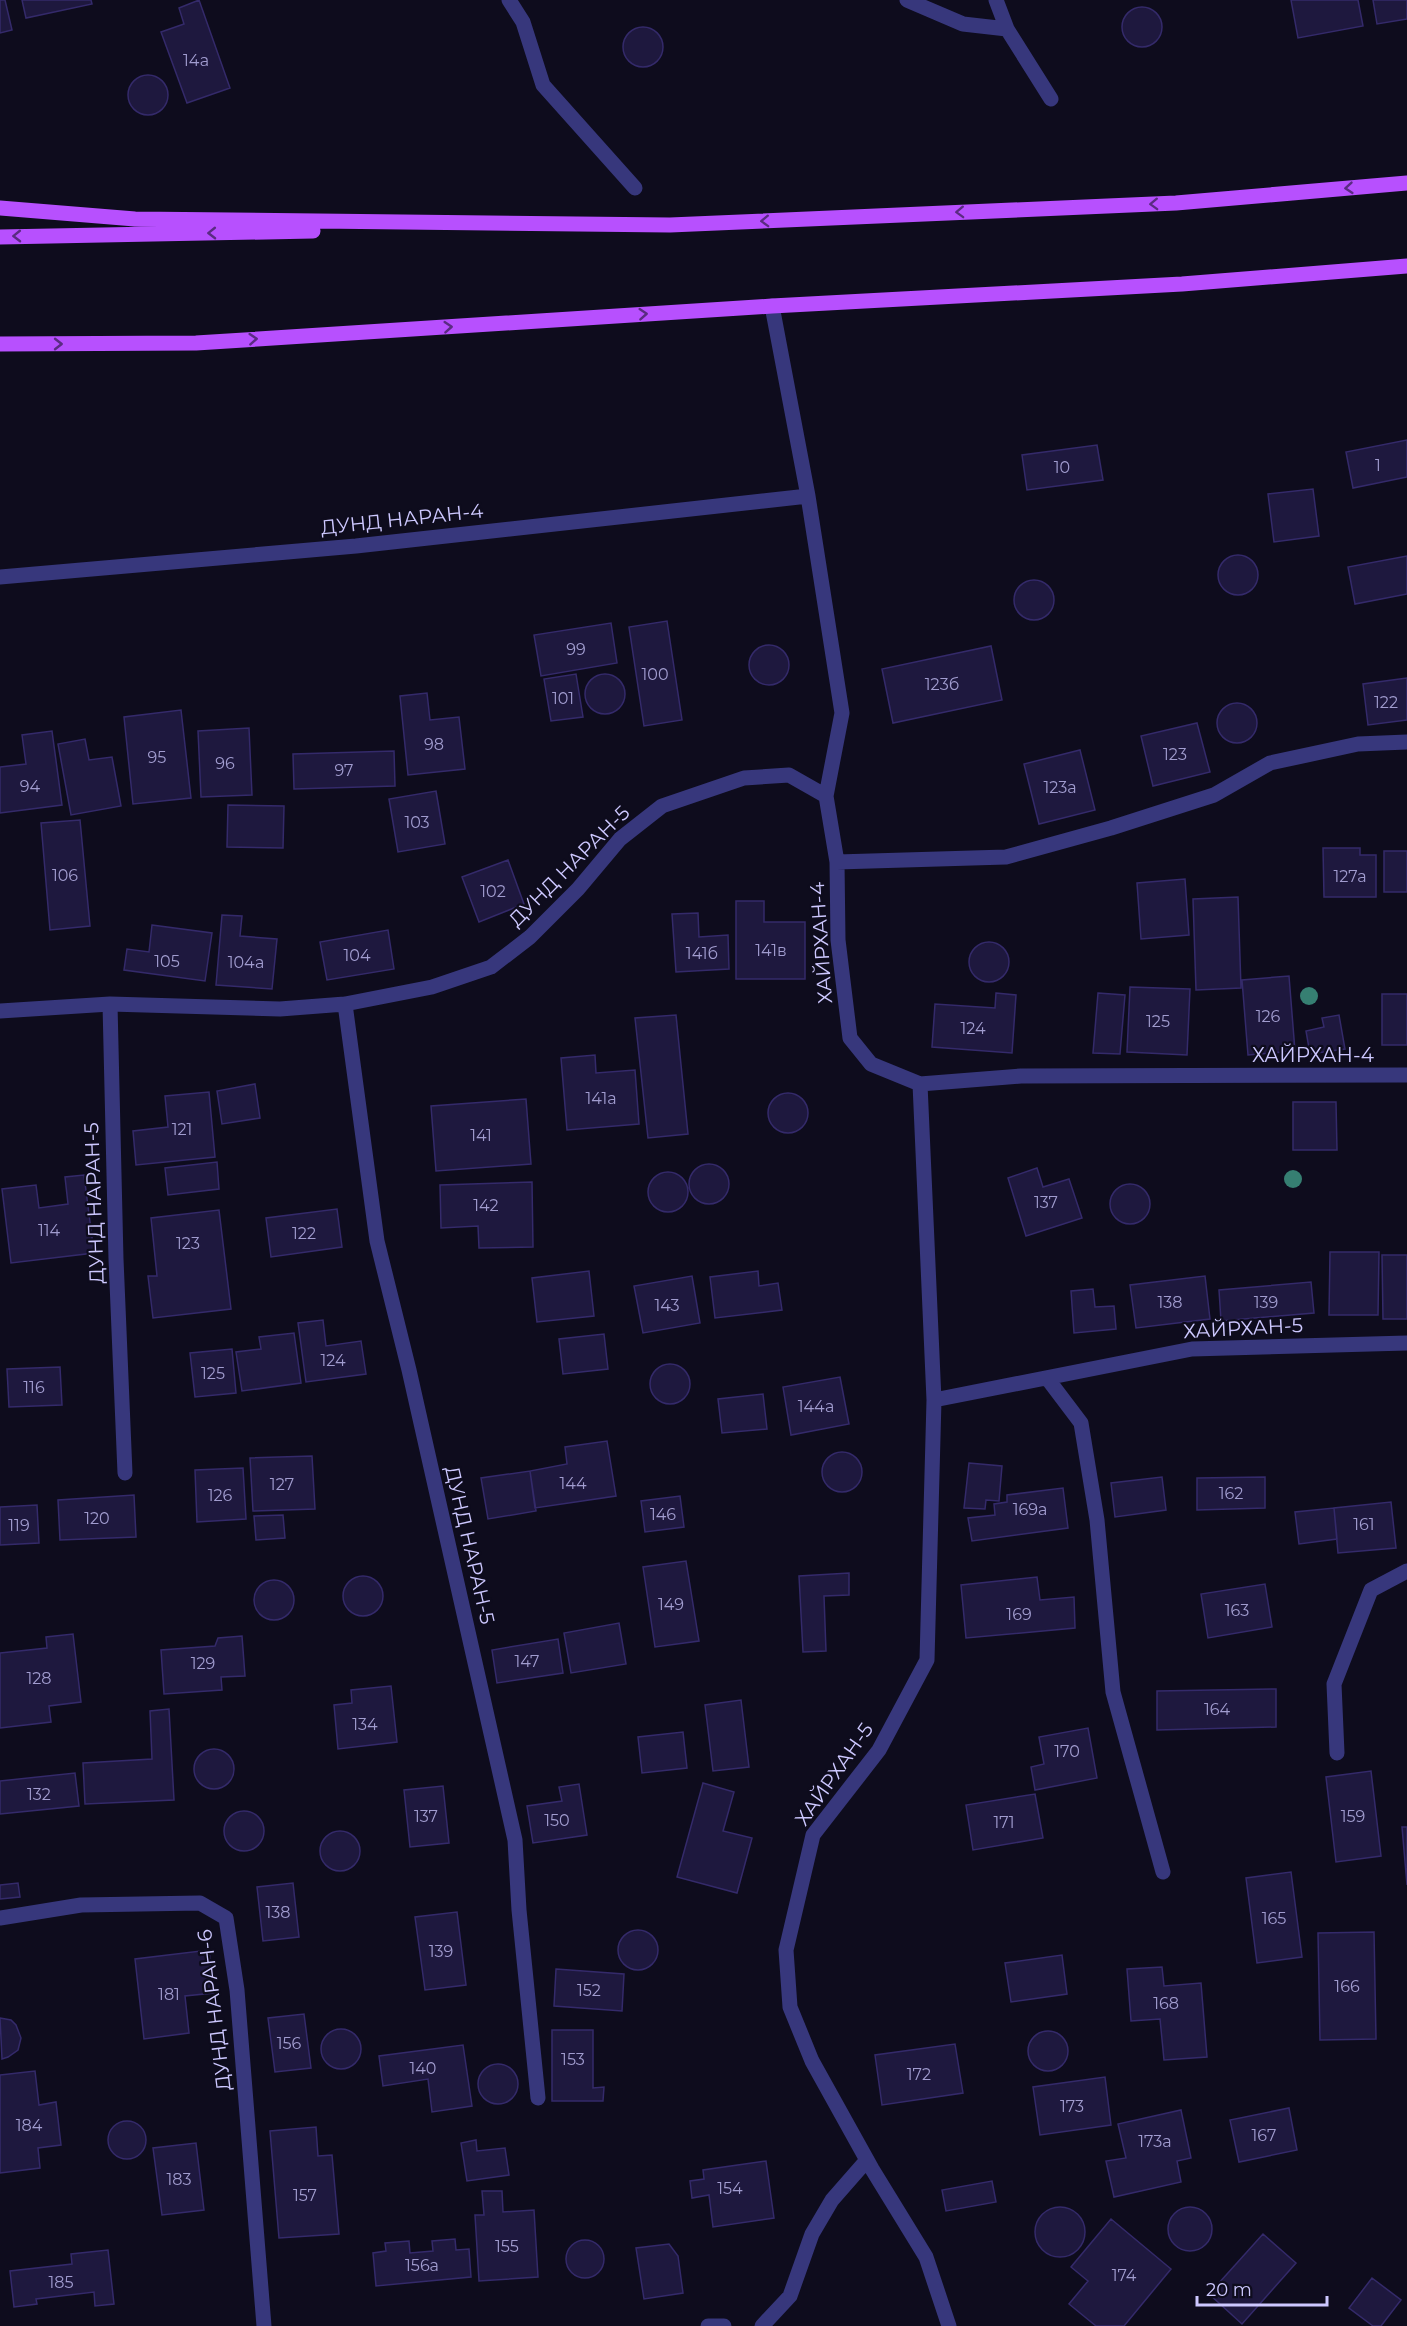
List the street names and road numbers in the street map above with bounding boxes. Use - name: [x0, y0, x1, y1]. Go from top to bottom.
- street label: ДУНД НАРАН-4: [319, 499, 485, 539]
- street label: ДУНД НАРАН-5: [503, 800, 635, 932]
- street label: ХАЙРХАН-4: [805, 881, 837, 1005]
- street label: ХАЙРХАН-4: [1252, 1043, 1374, 1067]
- street label: ДУНД НАРАН-5: [79, 1122, 109, 1284]
- street label: ХАЙРХАН-5: [1183, 1313, 1303, 1343]
- street label: ДУНД НАРАН-5: [440, 1464, 500, 1626]
- street label: ХАЙРХАН-5: [790, 1718, 878, 1830]
- street label: ДУНД НАРАН-6: [192, 1928, 236, 2092]

